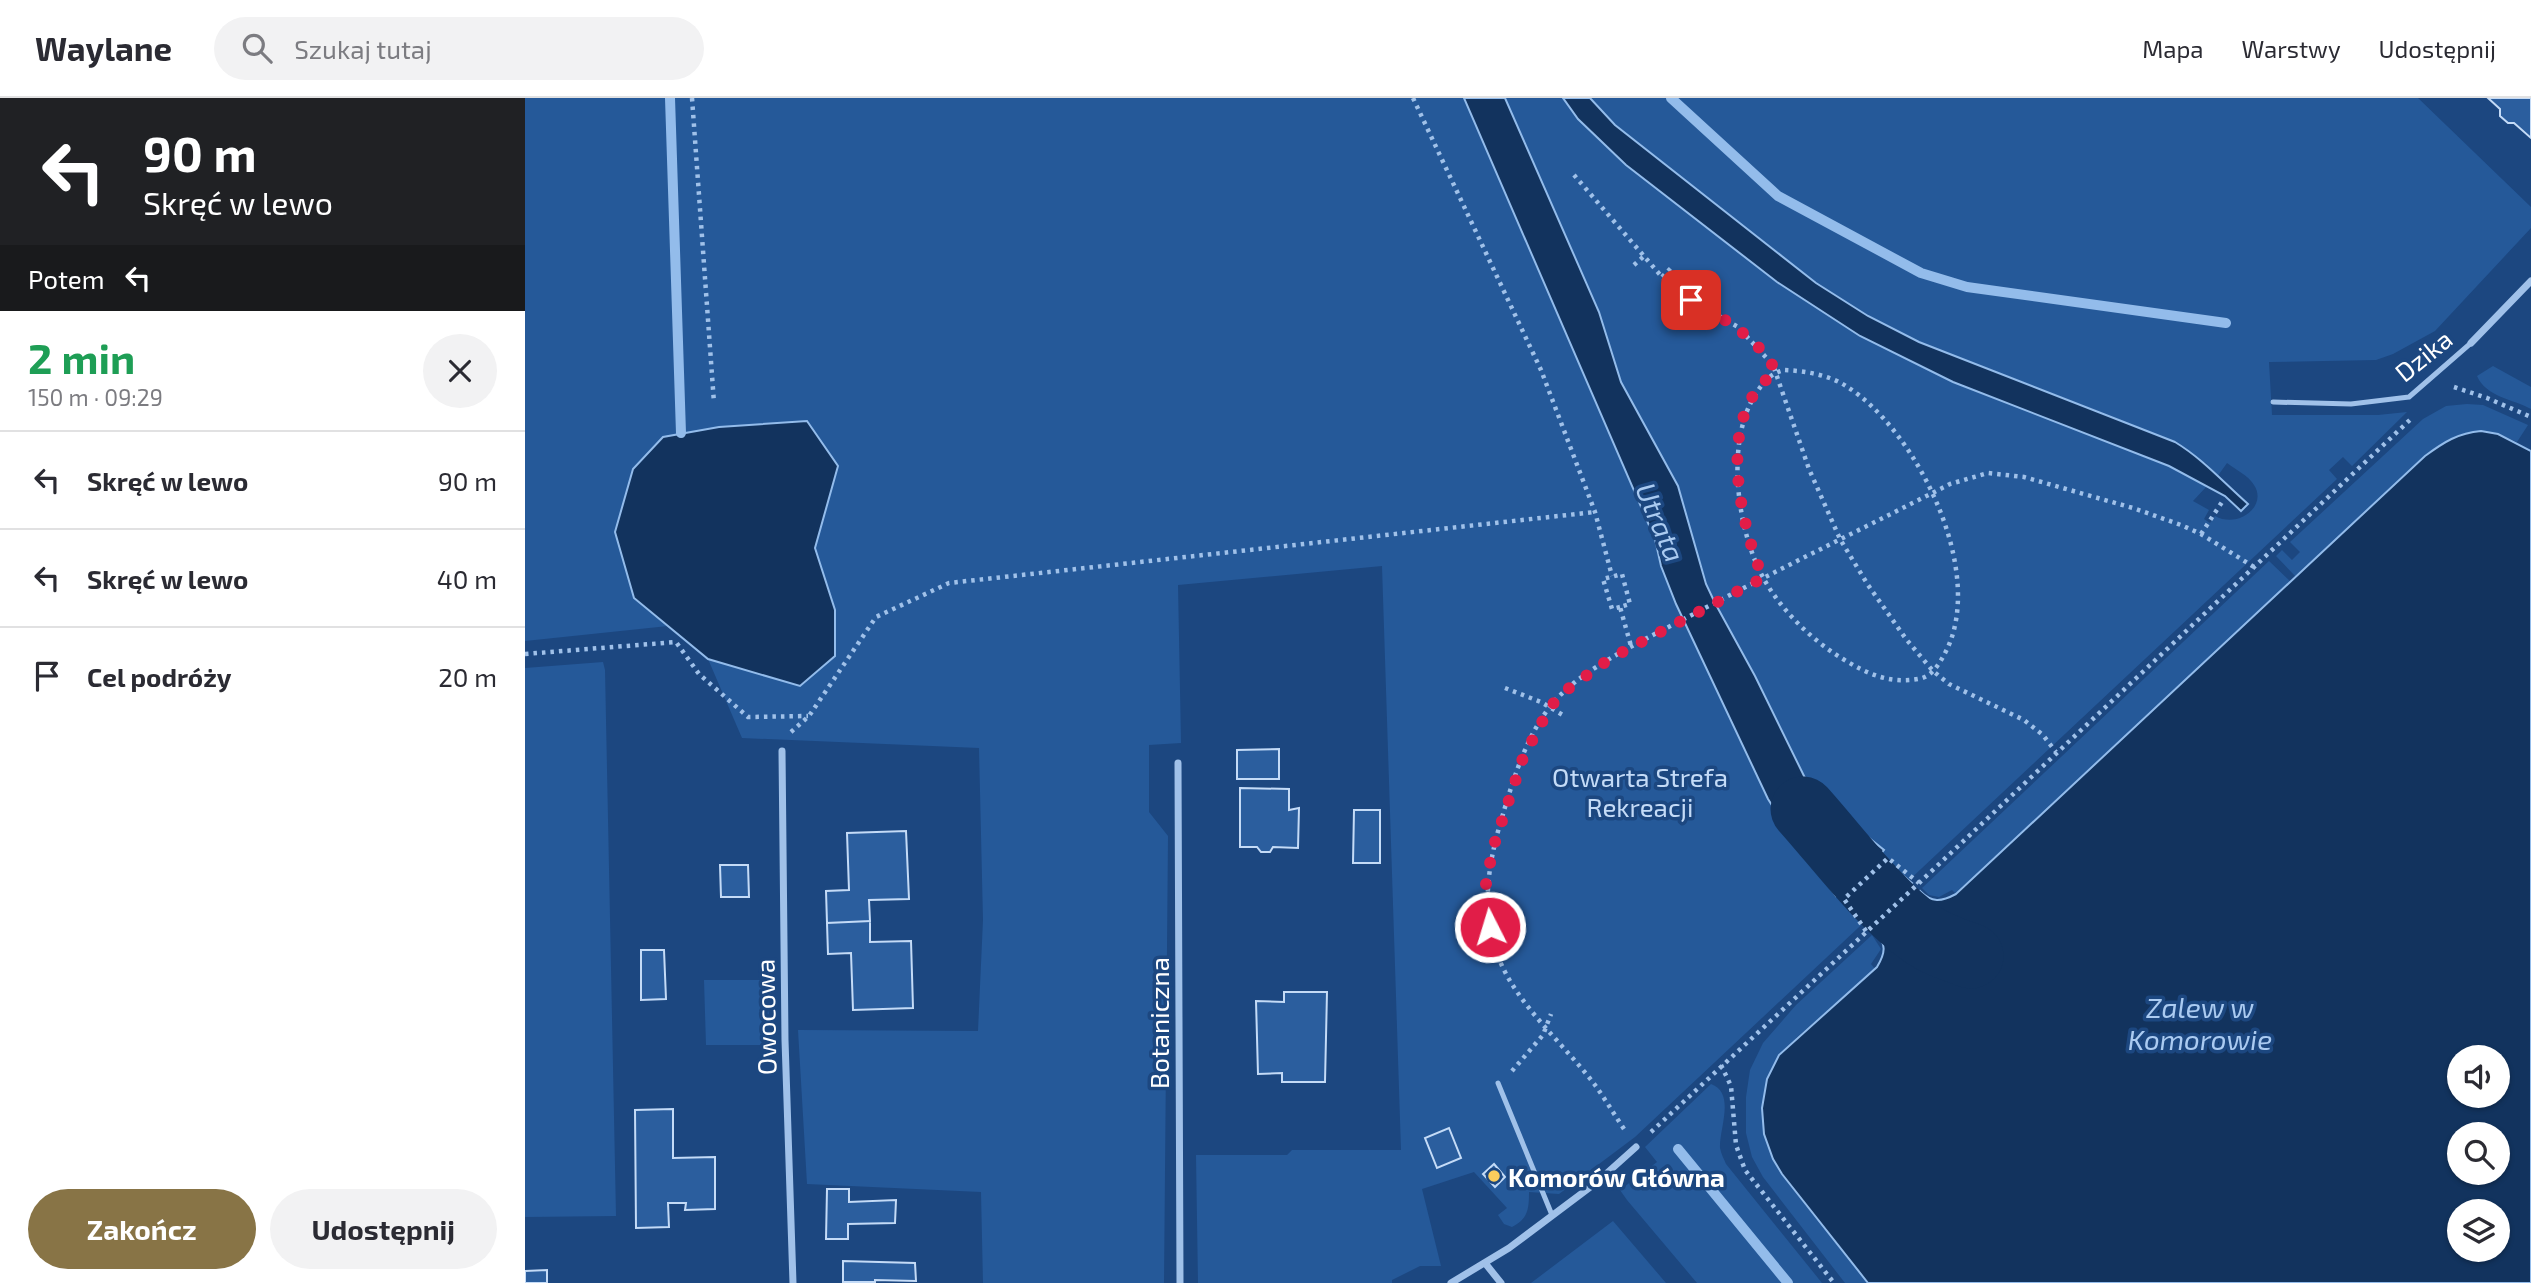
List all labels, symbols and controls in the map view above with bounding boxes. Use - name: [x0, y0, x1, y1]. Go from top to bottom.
- search box: [214, 17, 704, 80]
- text: Waylane: [35, 28, 172, 68]
- icon: search: [238, 29, 276, 67]
- text: Szukaj tutaj: [294, 33, 432, 64]
- text: Mapa: [2142, 34, 2204, 63]
- text: Warstwy: [2242, 34, 2341, 63]
- text: Udostępnij: [2379, 34, 2496, 63]
- text: 90 m: [143, 123, 257, 182]
- icon: left: [28, 126, 119, 217]
- text: Skręć w lewo: [143, 183, 333, 221]
- icon: left: [119, 259, 157, 297]
- text: Potem: [28, 263, 105, 294]
- pin: [1661, 270, 1721, 330]
- icon: arrive: [1672, 281, 1710, 319]
- street label: Dzika: [2388, 323, 2458, 387]
- text: 2 min: [28, 332, 135, 382]
- button: close: [423, 334, 497, 408]
- text: 150 m · 09:29: [28, 383, 163, 411]
- icon: left: [28, 461, 66, 499]
- text: Skręć w lewo: [87, 465, 248, 496]
- text: 90 m: [438, 465, 497, 496]
- water label: Utrata: [1629, 477, 1693, 567]
- icon: left: [28, 559, 66, 597]
- text: Skręć w lewo: [87, 563, 248, 594]
- text: 40 m: [437, 563, 497, 594]
- icon: arrive: [28, 657, 66, 695]
- text: Cel podróży: [87, 661, 232, 692]
- text: 20 m: [438, 661, 497, 692]
- park label: Otwarta Strefa Rekreacji: [1552, 761, 1728, 822]
- position arrow: [1453, 890, 1527, 964]
- street label: Botaniczna: [1143, 957, 1174, 1089]
- street label: Owocowa: [748, 959, 782, 1075]
- water label: Zalew w Komorowie: [2128, 990, 2272, 1056]
- map controls: [2447, 1045, 2510, 1262]
- button: sound: [2447, 1045, 2510, 1108]
- button: search: [2447, 1122, 2510, 1185]
- place label: Komorów Główna: [1508, 1161, 1725, 1192]
- marker: Komorów Główna: [1486, 1168, 1502, 1184]
- button: Zakończ: [28, 1189, 256, 1269]
- button: Udostępnij: [270, 1189, 497, 1269]
- button: layers: [2447, 1199, 2510, 1262]

